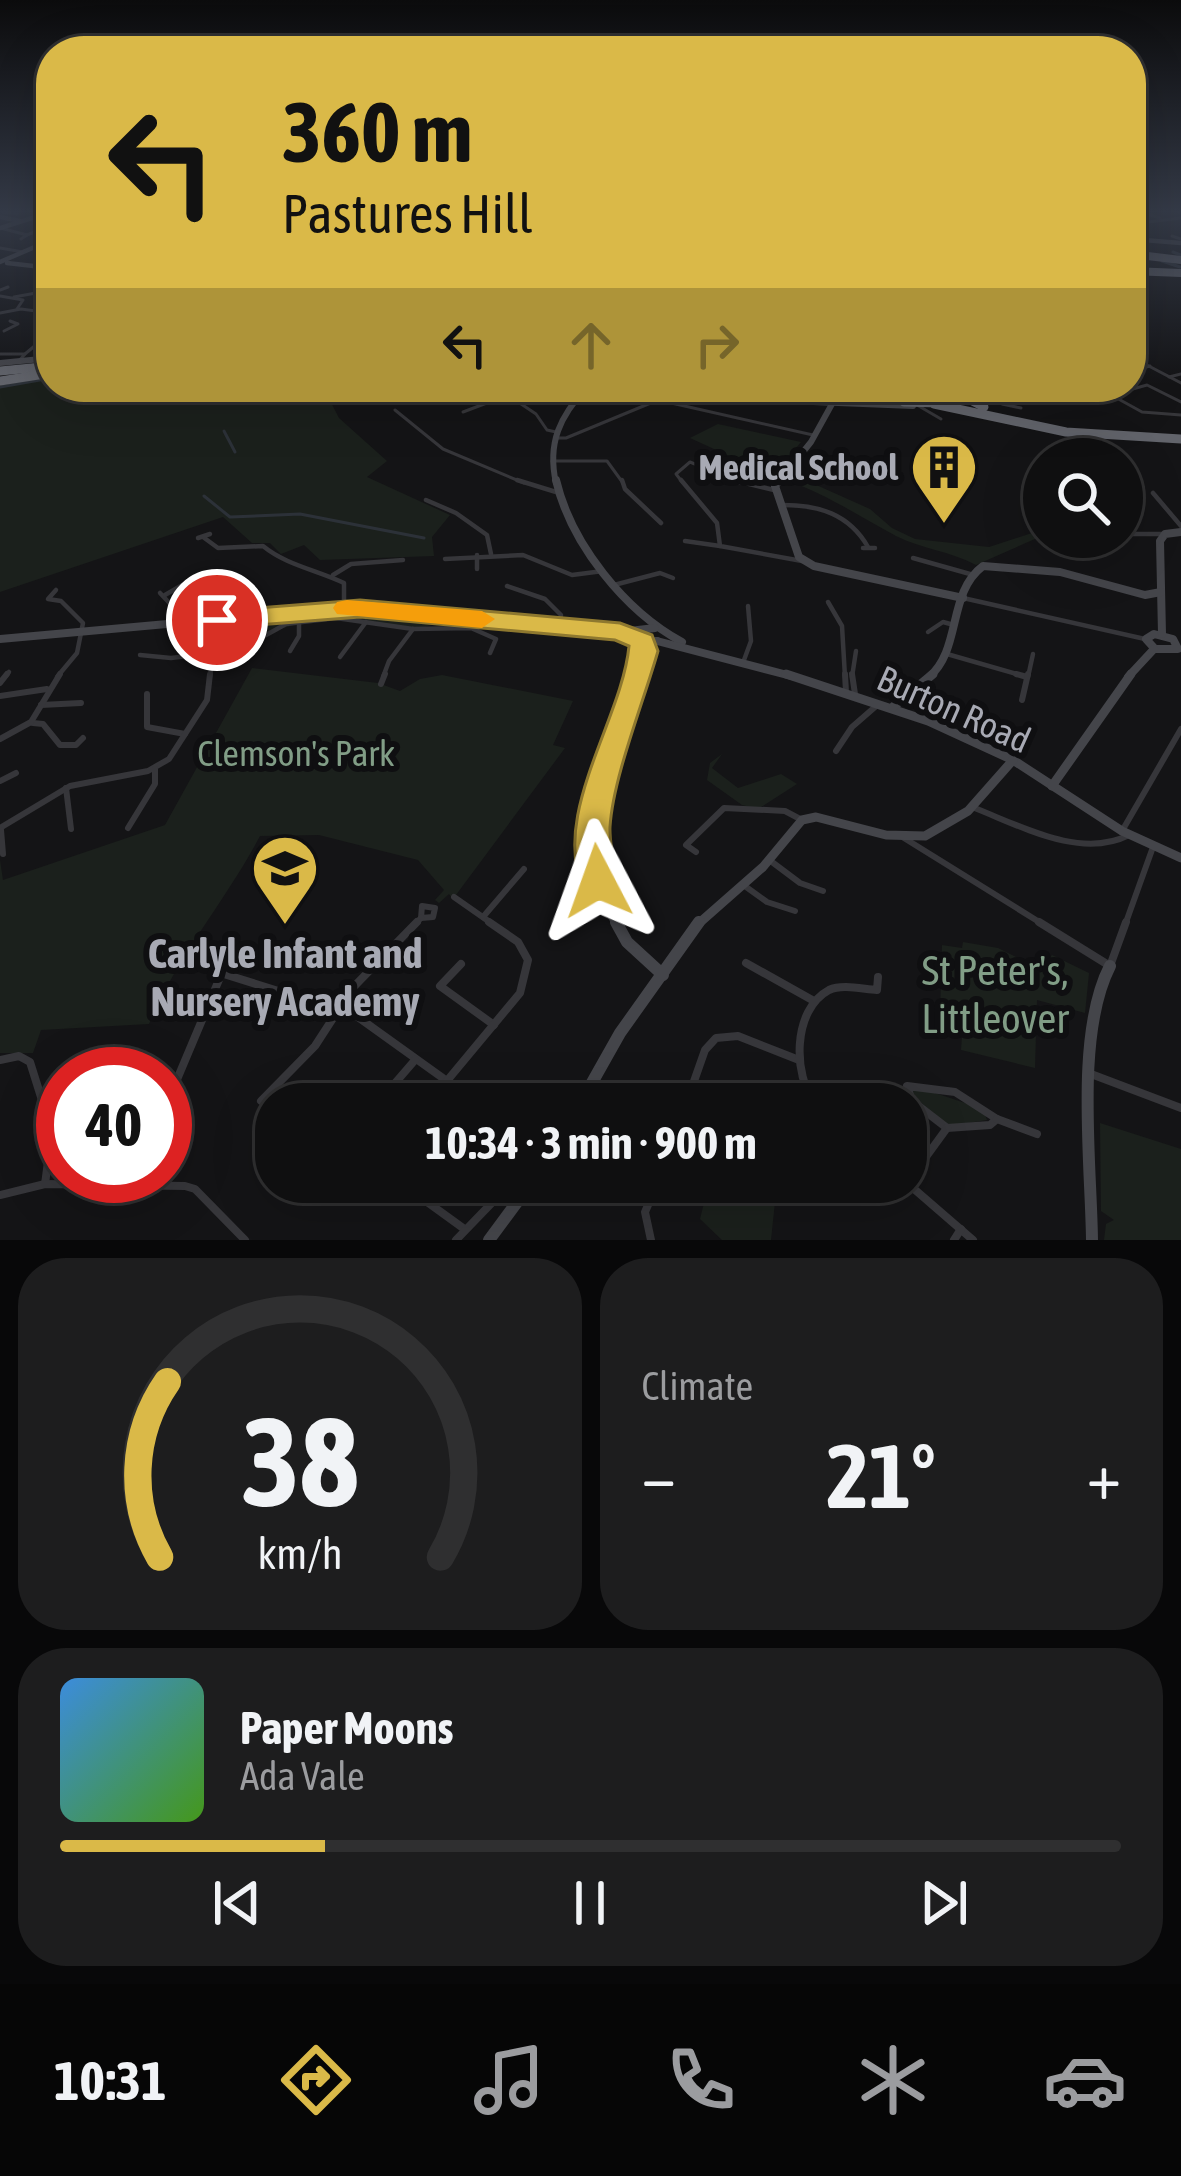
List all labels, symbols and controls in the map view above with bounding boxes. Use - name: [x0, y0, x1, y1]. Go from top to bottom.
- icon: left: [84, 84, 240, 240]
- text: 360 m: [282, 84, 472, 180]
- text: Pastures Hill: [282, 183, 533, 244]
- icon: left: [432, 312, 498, 378]
- icon: ahead: [558, 312, 624, 378]
- icon: right: [684, 312, 750, 378]
- building icon: Medical School: [909, 432, 979, 526]
- map controls: [1023, 438, 1143, 558]
- button: search: [1023, 438, 1143, 558]
- place label: Medical School: [699, 446, 898, 488]
- pin: [166, 569, 268, 671]
- icon: arrive: [184, 587, 250, 653]
- street label: Burton Road: [871, 657, 1037, 761]
- park label: Clemson's Park: [197, 732, 395, 774]
- position arrow: [535, 818, 661, 944]
- school or university icon: Carlyle Infant and Nursery Academy: [250, 833, 320, 927]
- place label: Carlyle Infant and Nursery Academy: [148, 929, 422, 1025]
- park label: St Peter's, Littleover: [921, 946, 1069, 1042]
- speed limit sign: 40: [36, 1047, 192, 1203]
- text: 10:34 · 3 min · 900 m: [425, 1117, 757, 1169]
- text: Climate: [642, 1364, 753, 1408]
- text: 38: [241, 1389, 358, 1532]
- text: 21°: [827, 1424, 936, 1527]
- text: −: [642, 1437, 676, 1513]
- text: +: [1087, 1437, 1121, 1513]
- text: km/h: [257, 1529, 342, 1578]
- text: Paper Moons: [240, 1702, 453, 1754]
- text: Ada Vale: [240, 1754, 365, 1798]
- icon: previous: [204, 1870, 270, 1936]
- icon: pause: [557, 1870, 623, 1936]
- icon: next: [911, 1870, 977, 1936]
- icon: directions: [274, 2038, 358, 2122]
- icon: music: [467, 2038, 551, 2122]
- icon: phone: [659, 2038, 743, 2122]
- icon: climate: [851, 2038, 935, 2122]
- icon: car: [1043, 2038, 1127, 2122]
- text: 10:31: [54, 2050, 166, 2111]

